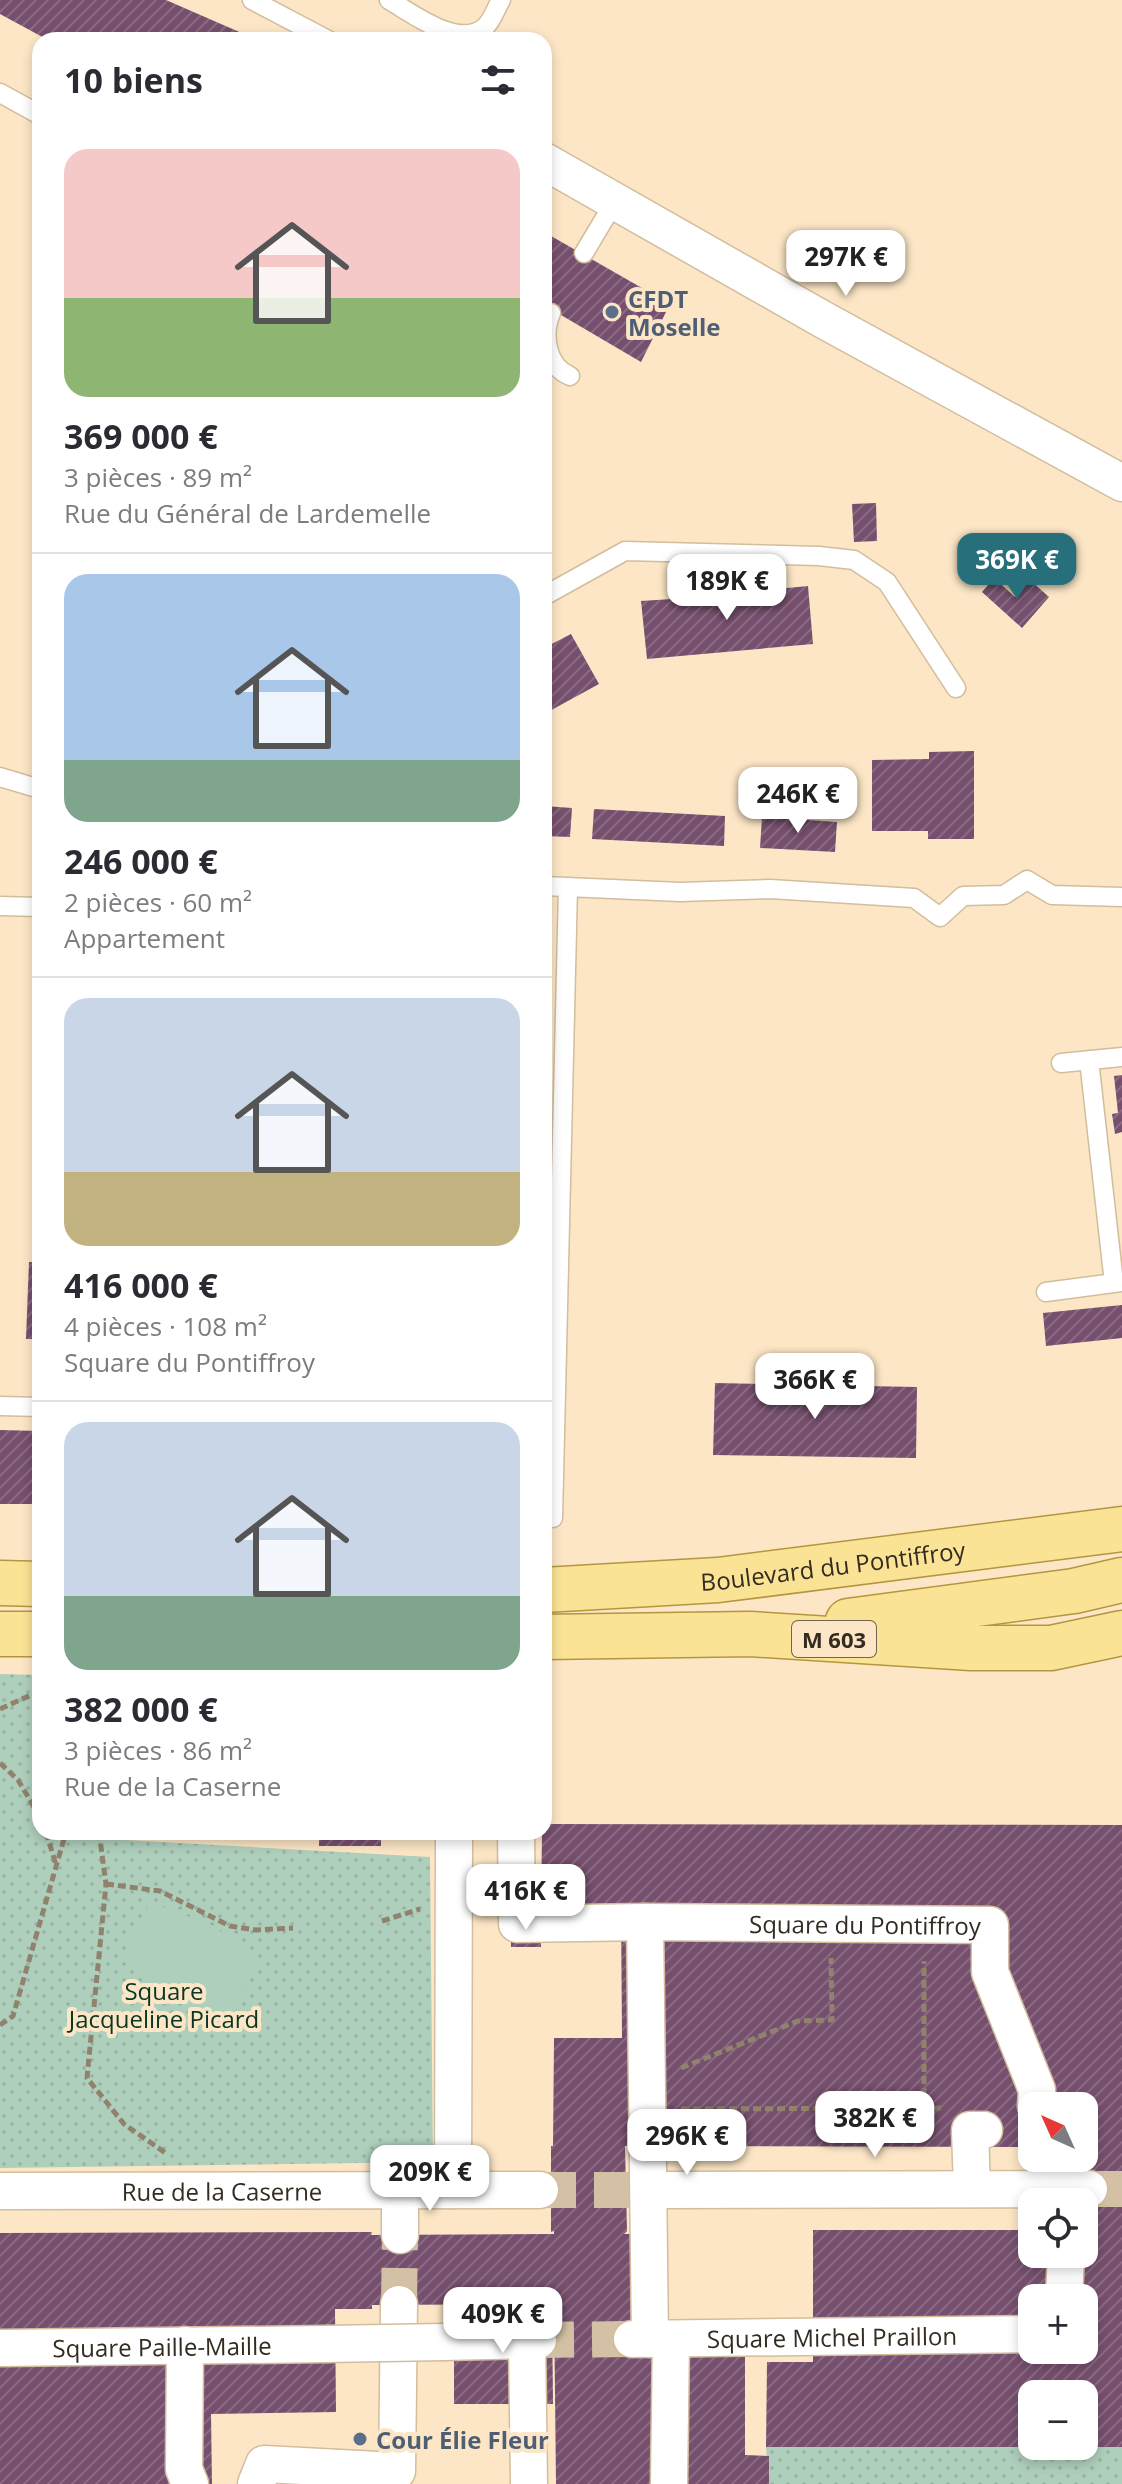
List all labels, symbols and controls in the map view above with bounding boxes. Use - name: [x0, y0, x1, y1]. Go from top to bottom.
- text: 10 biens: [64, 57, 203, 103]
- icon: filters: [476, 58, 520, 102]
- icon: home: [220, 201, 364, 345]
- pin: 297K €: [781, 230, 911, 298]
- text: 297K €: [804, 238, 888, 274]
- place label: CFDT Moselle: [628, 282, 720, 343]
- marker: CFDT Moselle: [603, 303, 621, 321]
- text: 369 000 €: [64, 413, 218, 459]
- text: 3 pièces · 89 m²: [64, 459, 252, 495]
- text: Rue du Général de Lardemelle: [64, 495, 431, 531]
- pin: 369K €: [952, 533, 1082, 601]
- text: 369K €: [975, 541, 1059, 577]
- pin: 189K €: [662, 554, 792, 622]
- text: 189K €: [685, 562, 769, 598]
- icon: home: [220, 626, 364, 770]
- pin: 246K €: [733, 767, 863, 835]
- text: 246K €: [756, 775, 840, 811]
- text: 246 000 €: [64, 838, 218, 884]
- text: 2 pièces · 60 m²: [64, 884, 252, 920]
- text: Appartement: [64, 920, 225, 956]
- icon: home: [220, 1050, 364, 1194]
- text: 416 000 €: [64, 1262, 218, 1308]
- text: 4 pièces · 108 m²: [64, 1308, 267, 1344]
- text: Square du Pontiffroy: [64, 1344, 315, 1380]
- pin: 366K €: [750, 1353, 880, 1421]
- text: 366K €: [773, 1361, 857, 1397]
- icon: home: [220, 1474, 364, 1618]
- street label: Boulevard du Pontiffroy: [699, 1532, 968, 1597]
- road number: M 603: [792, 1621, 876, 1657]
- text: 382 000 €: [64, 1686, 218, 1732]
- text: 3 pièces · 86 m²: [64, 1732, 252, 1768]
- text: Rue de la Caserne: [64, 1768, 281, 1804]
- pin: 416K €: [461, 1864, 591, 1932]
- text: 416K €: [484, 1872, 568, 1908]
- street label: Square du Pontiffroy: [749, 1906, 982, 1941]
- park label: Square Jacqueline Picard: [67, 1974, 259, 2035]
- pin: 382K €: [810, 2091, 940, 2159]
- north arrow: [1018, 2092, 1098, 2172]
- map controls: [1018, 2092, 1098, 2460]
- text: 382K €: [833, 2099, 917, 2135]
- pin: 296K €: [622, 2109, 752, 2177]
- text: 296K €: [645, 2117, 729, 2153]
- pin: 209K €: [365, 2145, 495, 2213]
- text: 209K €: [388, 2153, 472, 2189]
- street label: Rue de la Caserne: [122, 2174, 322, 2207]
- button: locate: [1018, 2188, 1098, 2268]
- button: +: [1018, 2284, 1098, 2364]
- pin: 409K €: [438, 2287, 568, 2355]
- text: 409K €: [461, 2295, 545, 2331]
- street label: Square Michel Praillon: [707, 2318, 957, 2355]
- street label: Square Paille-Maille: [52, 2328, 272, 2364]
- button: −: [1018, 2380, 1098, 2460]
- place label: Cour Élie Fleur: [376, 2423, 549, 2456]
- marker: Cour Élie Fleur: [351, 2430, 369, 2448]

